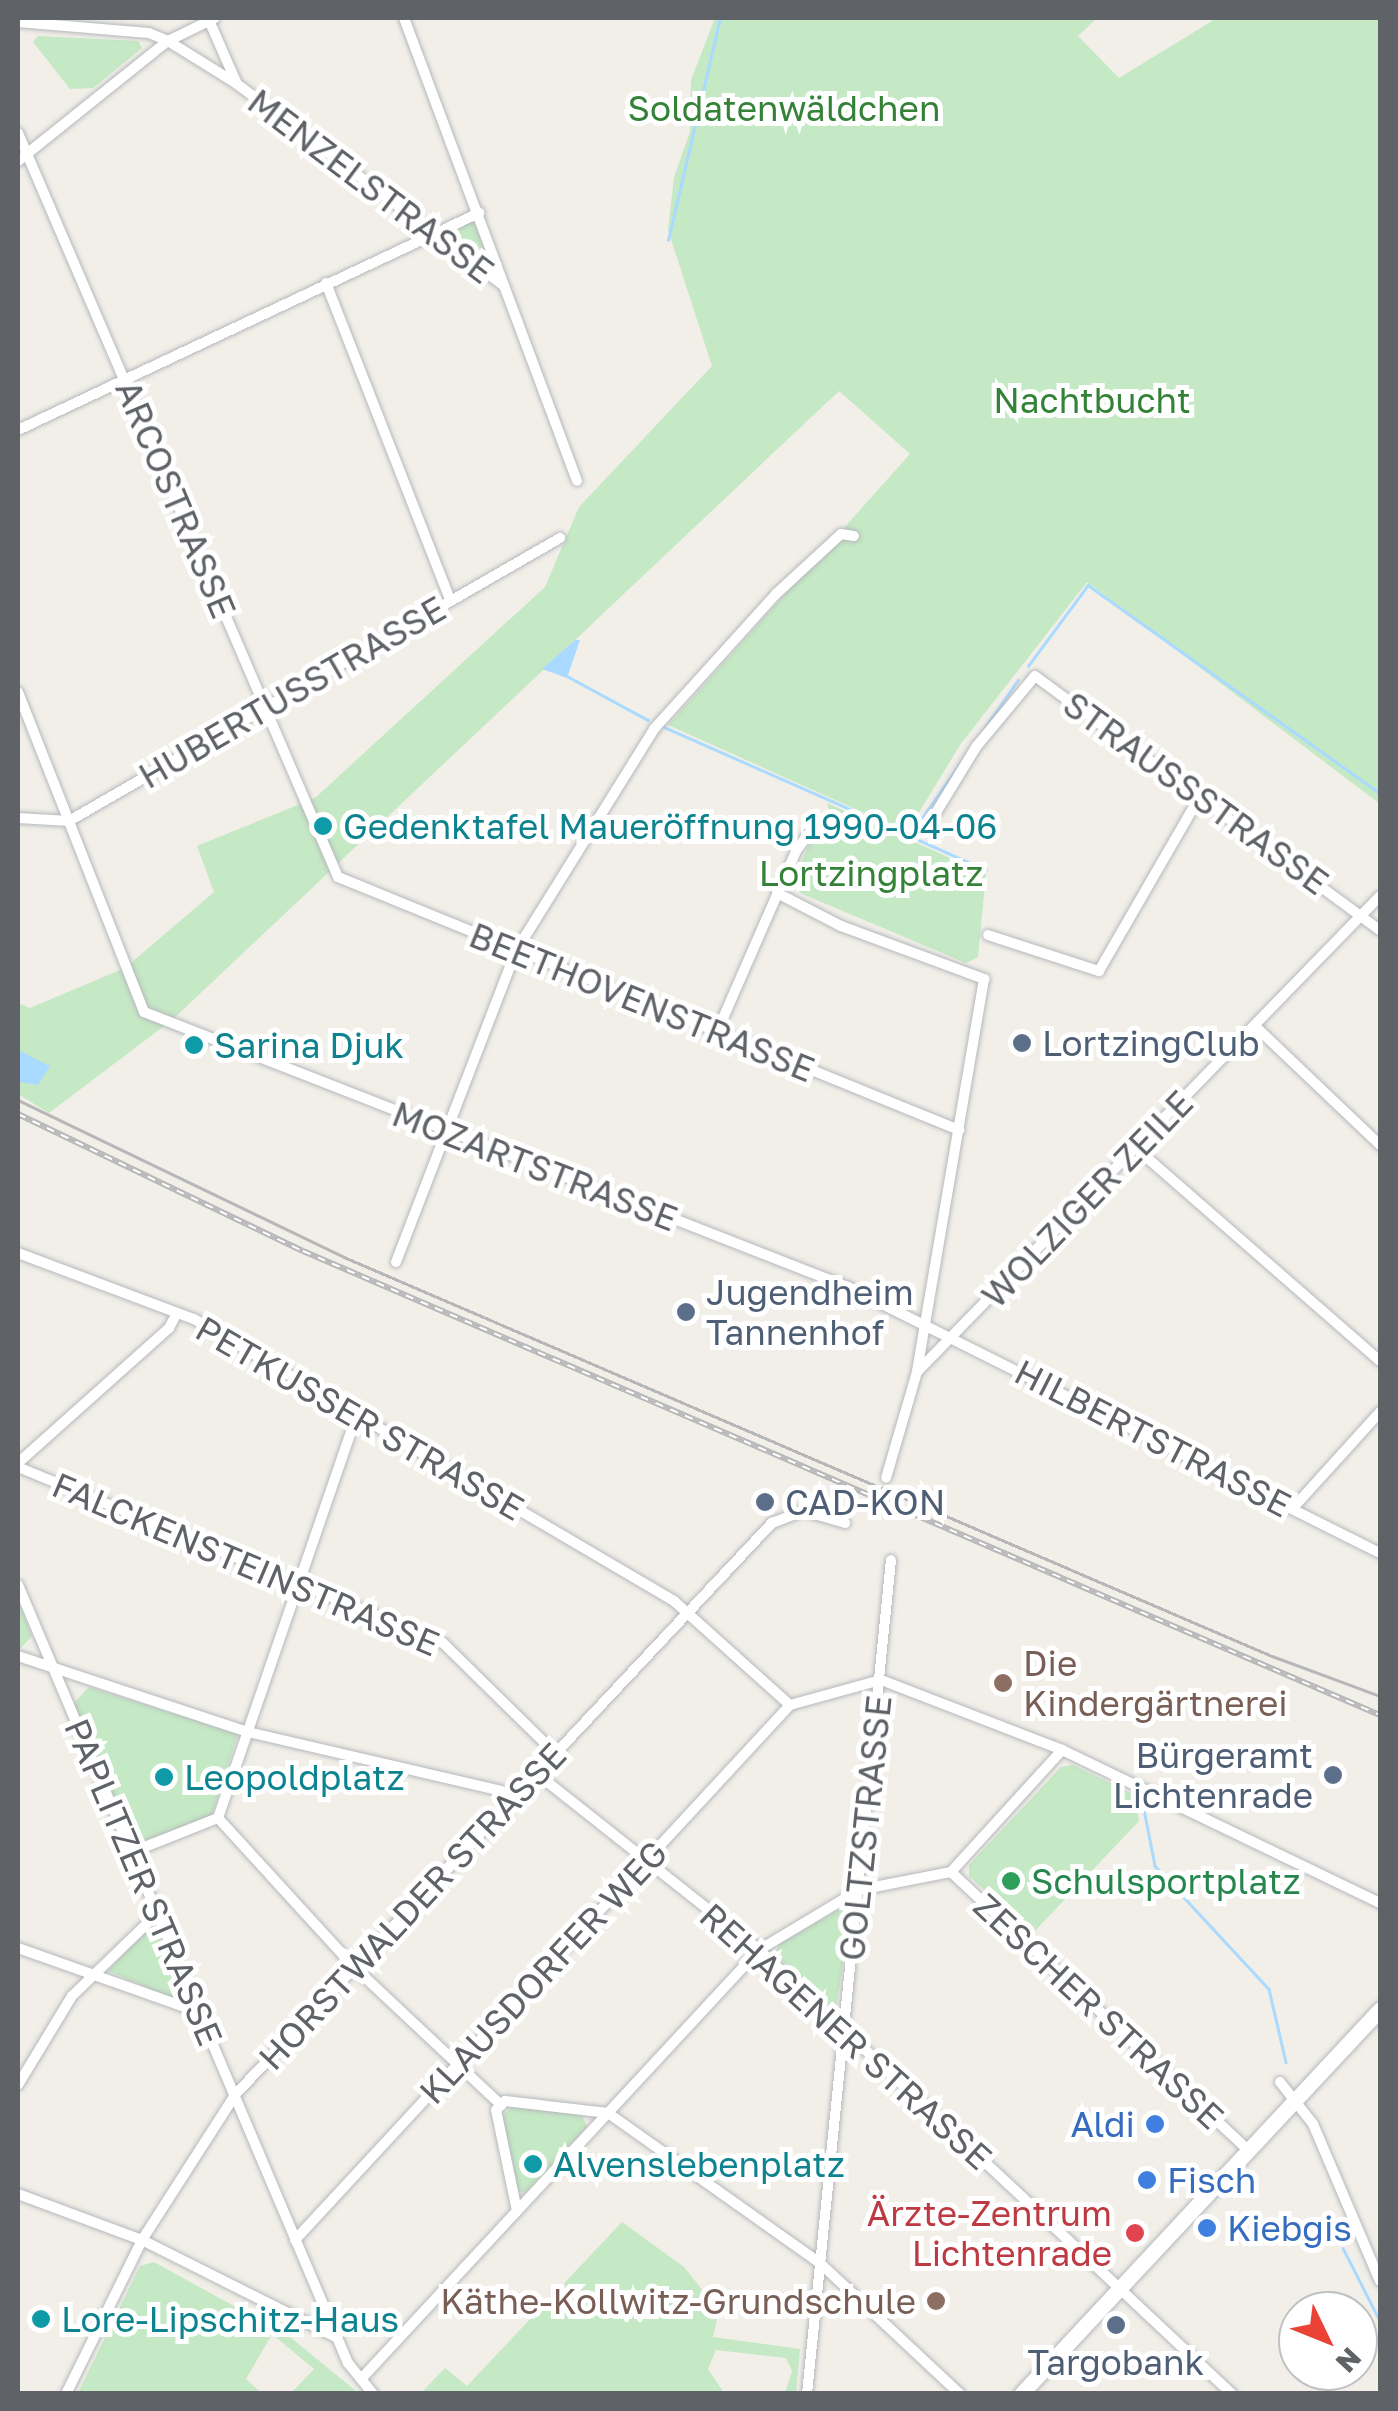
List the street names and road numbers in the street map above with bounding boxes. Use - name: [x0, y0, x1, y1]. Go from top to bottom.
- street label: MENZELSTRASSE: [240, 80, 502, 292]
- street label: ARCOSTRASSE: [107, 374, 245, 624]
- street label: HUBERTUSSTRASSE: [131, 587, 453, 797]
- street label: STRAUSSSTRASSE: [1055, 683, 1337, 903]
- street label: BEETHOVENSTRASSE: [463, 914, 821, 1090]
- street label: WOLZIGER ZEILE: [973, 1082, 1201, 1316]
- street label: MOZARTSTRASSE: [387, 1092, 683, 1240]
- street label: PETKUSSER STRASSE: [189, 1307, 531, 1529]
- street label: HILBERTSTRASSE: [1008, 1350, 1298, 1526]
- street label: FALCKENSTEINSTRASSE: [46, 1463, 446, 1665]
- street label: GOLTZSTRASSE: [830, 1693, 900, 1963]
- street label: PAPLITZER STRASSE: [56, 1712, 232, 2052]
- street label: HORSTWALDER STRASSE: [250, 1734, 574, 2078]
- street label: KLAUSDORFER WEG: [410, 1832, 676, 2112]
- street label: ZESCHER STRASSE: [966, 1885, 1232, 2137]
- street label: REHAGENER STRASSE: [692, 1894, 1000, 2178]

